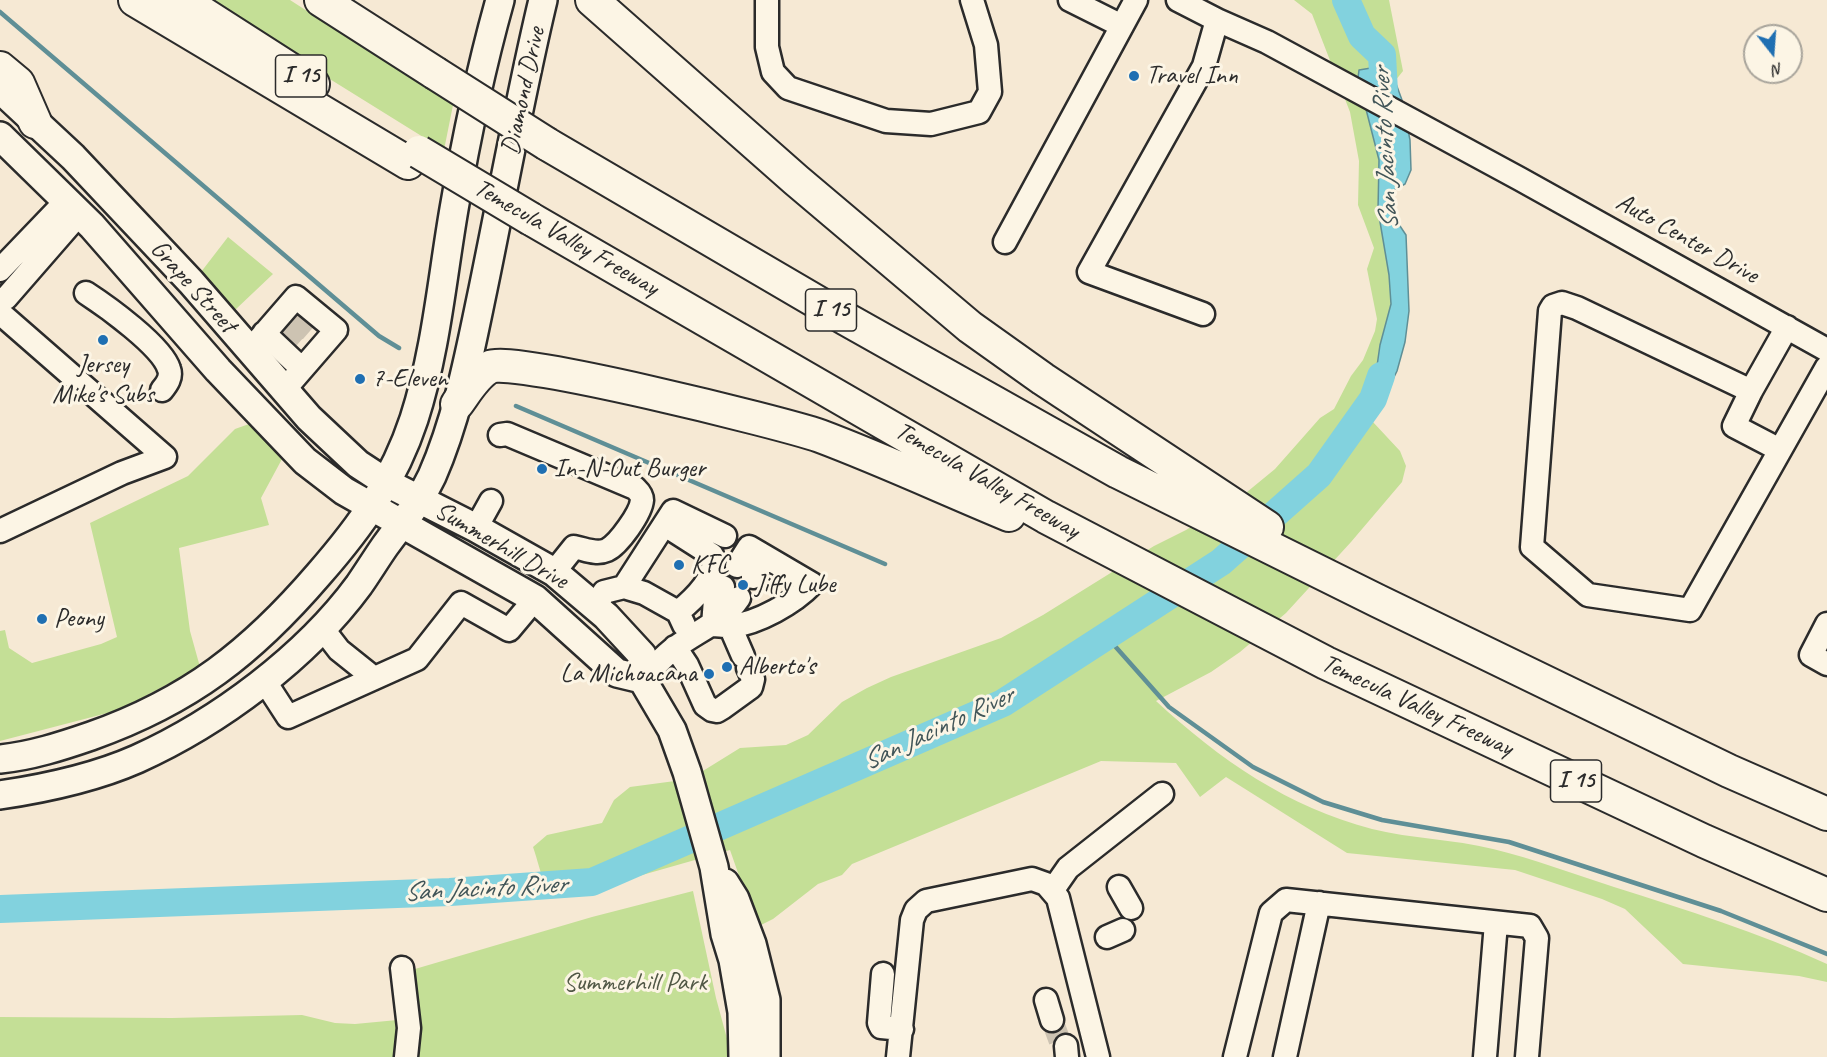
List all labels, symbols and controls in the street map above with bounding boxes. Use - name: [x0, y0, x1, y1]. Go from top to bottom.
- street label: Diamond Drive: [495, 24, 553, 158]
- north arrow: [1743, 24, 1803, 84]
- road number: I 15: [276, 55, 326, 97]
- text: N: [1770, 58, 1785, 80]
- place label: Travel Inn: [1146, 60, 1238, 92]
- water label: San Jacinto River: [1366, 67, 1406, 231]
- marker: Travel Inn: [1127, 69, 1141, 83]
- street label: Temecula Valley Freeway: [468, 173, 664, 303]
- street label: Auto Center Drive: [1610, 187, 1764, 291]
- street label: Grape Street: [143, 234, 243, 340]
- road number: I 15: [806, 289, 856, 331]
- marker: Jersey Mike's Subs: [96, 333, 110, 347]
- place label: Jersey Mike's Subs: [52, 349, 154, 410]
- place label: 7-Eleven: [372, 363, 448, 395]
- marker: 7-Eleven: [353, 372, 367, 386]
- street label: Temecula Valley Freeway: [889, 416, 1085, 546]
- place label: In-N-Out Burger: [554, 453, 705, 485]
- marker: In-N-Out Burger: [535, 462, 549, 476]
- street label: Summerhill Drive: [429, 495, 573, 597]
- place label: KFC: [691, 549, 729, 581]
- marker: KFC: [672, 558, 686, 572]
- place label: Jiffy Lube: [755, 569, 835, 601]
- marker: Jiffy Lube: [736, 578, 750, 592]
- place label: Peony: [54, 603, 104, 635]
- marker: Peony: [35, 612, 49, 626]
- street label: Temecula Valley Freeway: [1316, 648, 1518, 764]
- place label: Alberto's: [739, 651, 815, 683]
- place label: La Michoacana: [560, 658, 697, 690]
- marker: Alberto's: [720, 660, 734, 674]
- marker: La Michoacana: [702, 667, 716, 681]
- water label: San Jacinto River: [858, 680, 1018, 778]
- road number: I 15: [1550, 760, 1602, 802]
- water label: San Jacinto River: [403, 869, 567, 909]
- park label: Summerhill Park: [563, 967, 707, 999]

